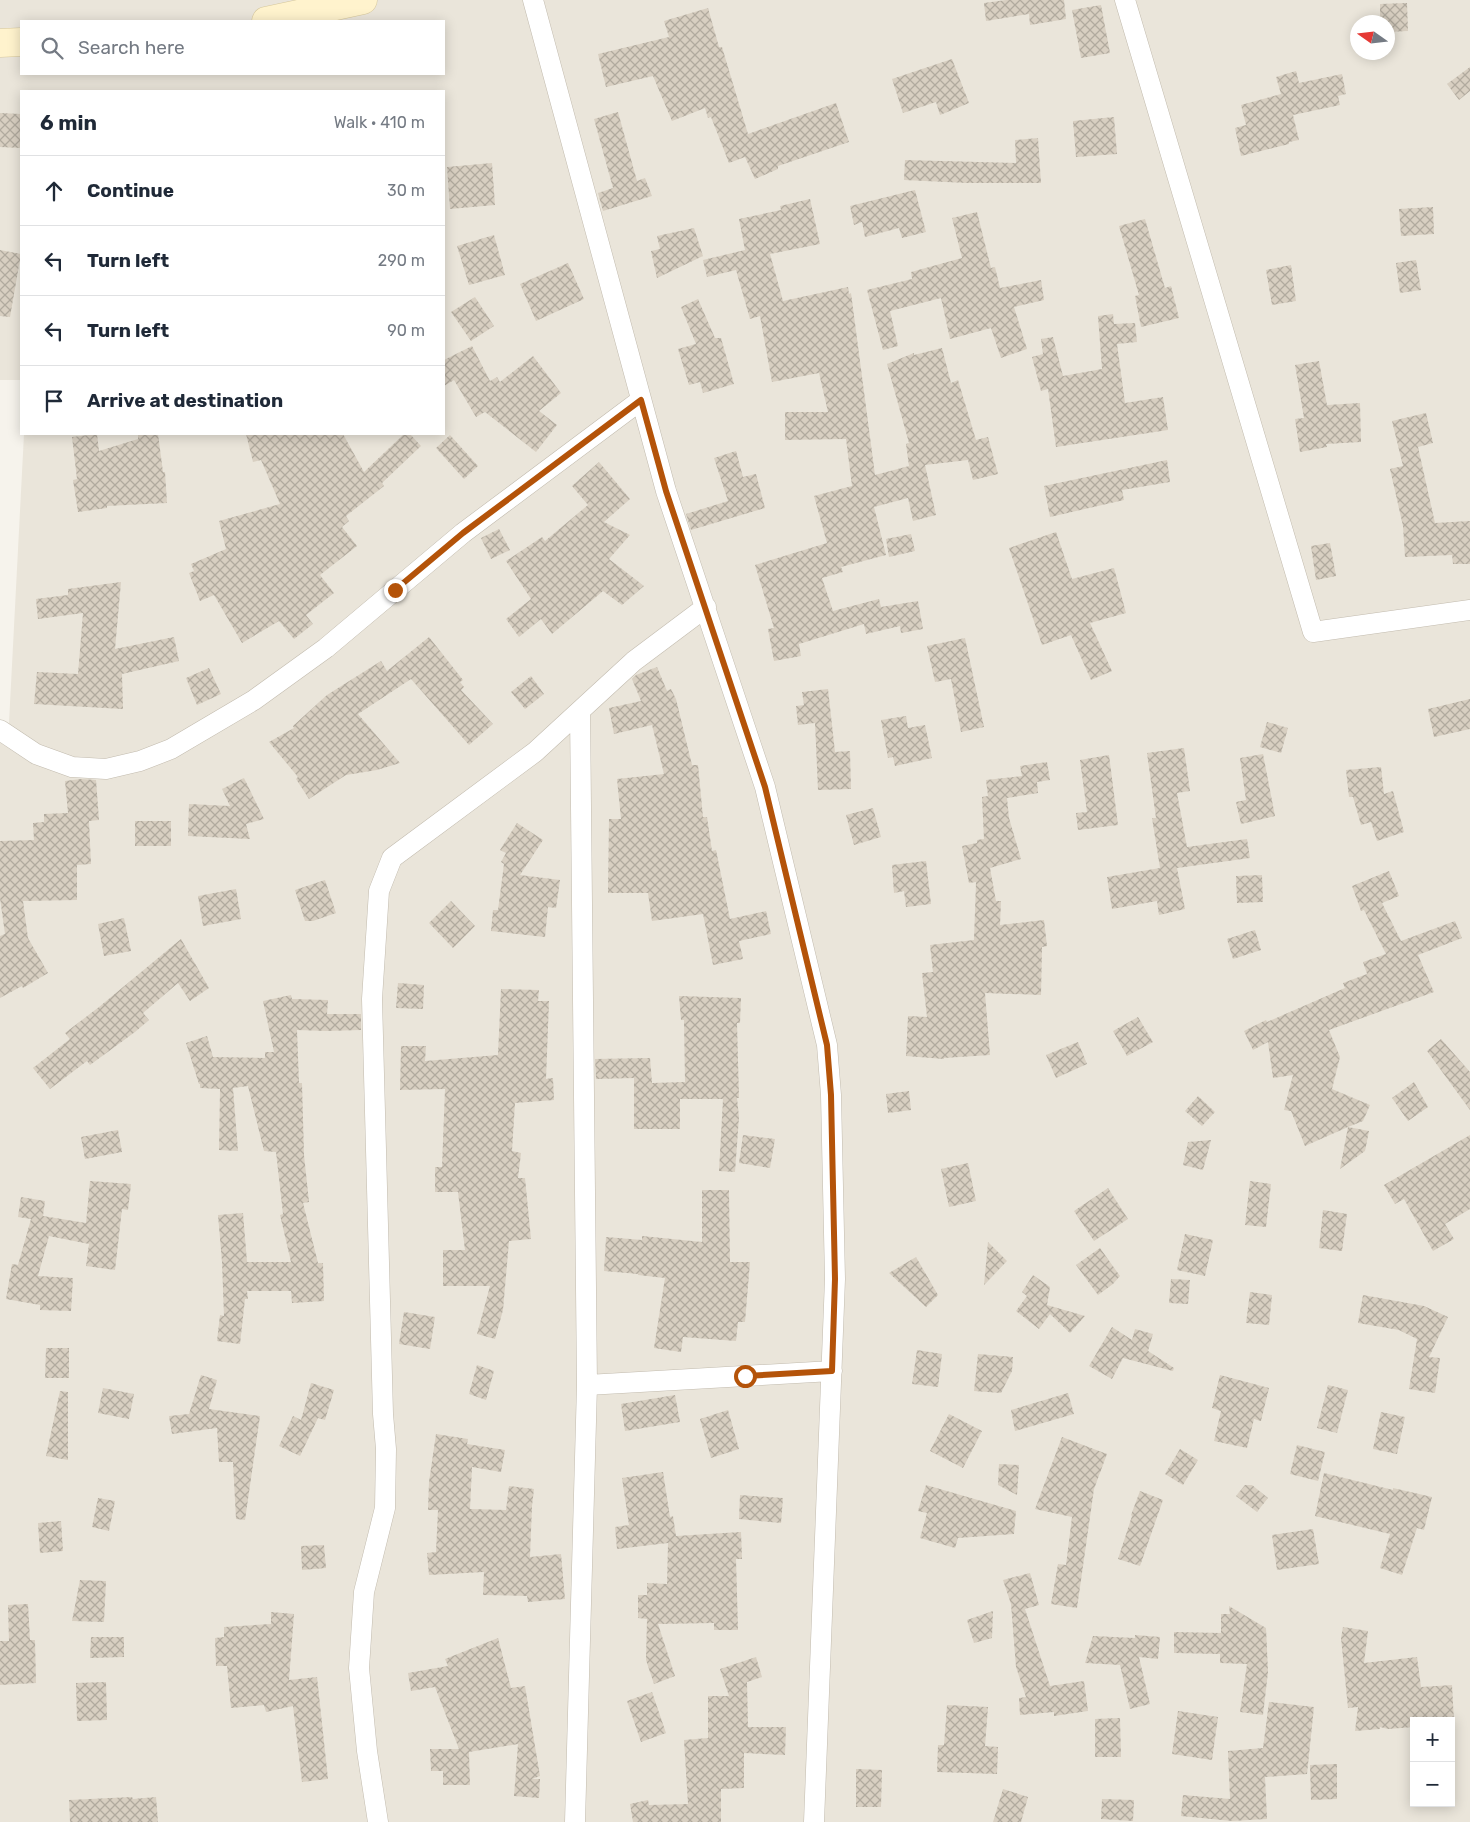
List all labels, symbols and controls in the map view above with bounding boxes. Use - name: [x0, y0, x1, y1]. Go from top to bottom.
- north arrow: [1350, 15, 1395, 60]
- search box: [20, 20, 445, 75]
- icon: search: [38, 34, 66, 62]
- text: Search here: [78, 36, 185, 59]
- text: 6 min: [40, 110, 97, 135]
- text: Walk · 410 m: [334, 113, 425, 132]
- icon: ahead: [40, 177, 68, 205]
- text: Continue: [87, 179, 174, 202]
- text: 30 m: [387, 181, 425, 200]
- icon: left: [40, 247, 68, 275]
- text: Turn left: [87, 249, 169, 272]
- text: 290 m: [378, 251, 425, 270]
- icon: left: [40, 317, 68, 345]
- text: Turn left: [87, 319, 169, 342]
- text: 90 m: [387, 321, 425, 340]
- icon: arrive: [40, 387, 68, 415]
- text: Arrive at destination: [87, 389, 283, 412]
- route end: [384, 579, 407, 602]
- route start: [734, 1365, 757, 1388]
- map controls: [1410, 1717, 1455, 1807]
- button: +: [1410, 1717, 1455, 1762]
- button: −: [1410, 1762, 1455, 1807]

